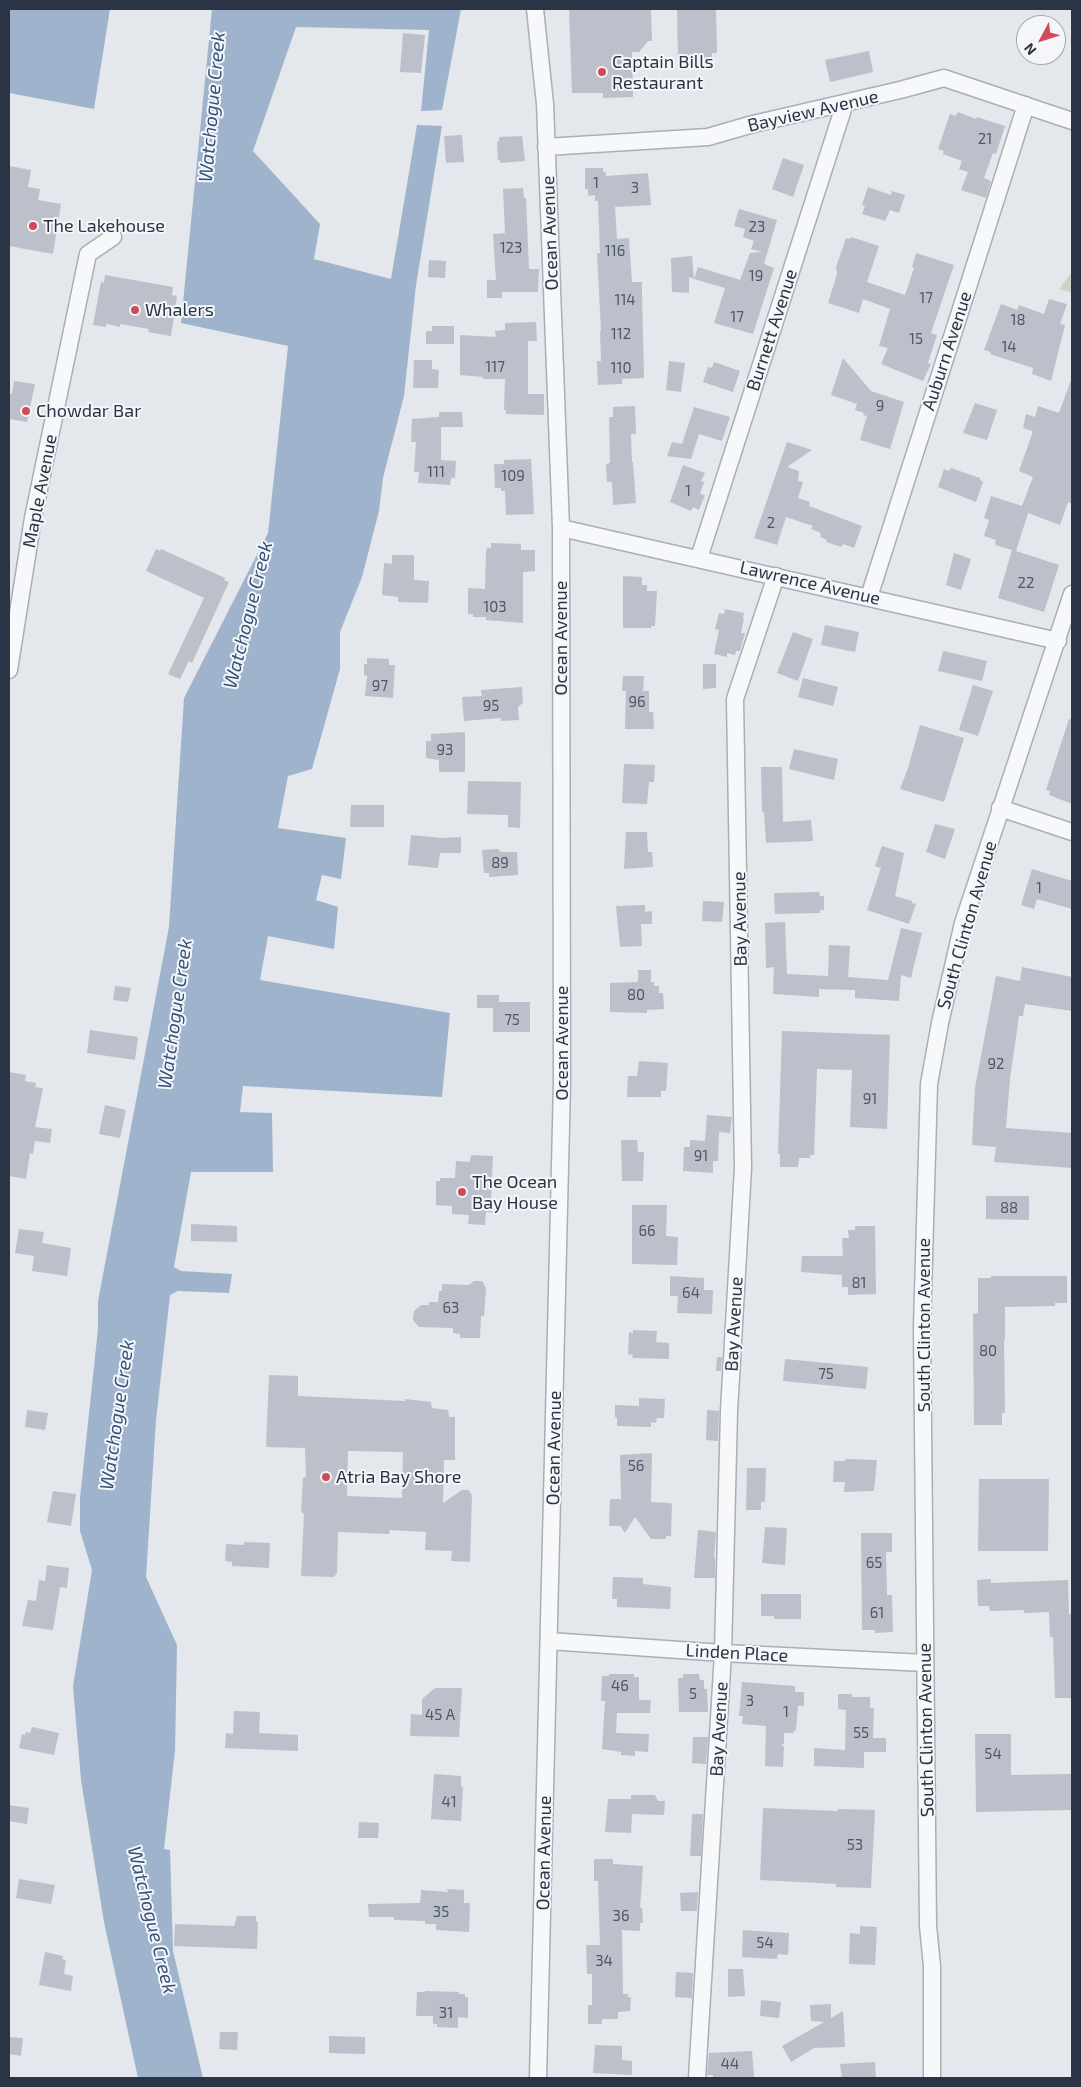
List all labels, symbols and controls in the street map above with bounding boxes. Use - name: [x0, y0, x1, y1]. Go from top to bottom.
- north arrow: [1016, 15, 1066, 65]
- water label: Watchogue Creek: [194, 31, 230, 183]
- text: N: [1020, 40, 1040, 59]
- place label: Captain Bills Restaurant: [612, 51, 714, 94]
- marker: Captain Bills Restaurant: [596, 66, 608, 78]
- street label: Bayview Avenue: [746, 85, 880, 137]
- house number: 21: [978, 130, 992, 148]
- house number: 1: [593, 174, 599, 192]
- street label: Ocean Avenue: [537, 175, 563, 291]
- house number: 3: [631, 179, 639, 197]
- place label: The Lakehouse: [43, 215, 165, 237]
- house number: 23: [749, 218, 765, 236]
- marker: The Lakehouse: [27, 220, 39, 232]
- house number: 123: [500, 239, 522, 257]
- house number: 116: [605, 242, 625, 260]
- street label: Burnett Avenue: [742, 266, 802, 394]
- house number: 19: [749, 267, 763, 285]
- street label: Auburn Avenue: [918, 289, 976, 413]
- house number: 17: [919, 289, 933, 307]
- house number: 114: [614, 291, 636, 309]
- place label: Whalers: [145, 299, 214, 321]
- marker: Whalers: [129, 304, 141, 316]
- house number: 17: [730, 308, 744, 326]
- house number: 18: [1010, 311, 1026, 329]
- house number: 112: [611, 325, 631, 343]
- house number: 15: [909, 330, 923, 348]
- house number: 14: [1001, 338, 1017, 356]
- house number: 117: [485, 358, 505, 376]
- house number: 110: [611, 359, 631, 377]
- house number: 9: [876, 397, 884, 415]
- place label: Chowdar Bar: [36, 400, 141, 422]
- marker: Chowdar Bar: [20, 405, 32, 417]
- street label: Maple Avenue: [18, 432, 62, 550]
- house number: 111: [427, 463, 445, 481]
- house number: 109: [501, 467, 525, 485]
- house number: 1: [685, 482, 691, 500]
- house number: 2: [767, 514, 775, 532]
- water label: Watchogue Creek: [219, 539, 277, 691]
- street label: Lawrence Avenue: [738, 556, 882, 610]
- house number: 22: [1018, 574, 1034, 592]
- street label: Ocean Avenue: [550, 580, 572, 696]
- house number: 103: [483, 598, 507, 616]
- house number: 97: [372, 677, 388, 695]
- house number: 96: [628, 693, 646, 711]
- house number: 95: [483, 697, 499, 715]
- house number: 93: [437, 741, 453, 759]
- street label: South Clinton Avenue: [933, 838, 1001, 1012]
- house number: 89: [491, 854, 509, 872]
- street label: Bay Avenue: [728, 871, 752, 967]
- house number: 1: [1036, 879, 1042, 897]
- water label: Watchogue Creek: [153, 938, 197, 1090]
- street label: Ocean Avenue: [551, 985, 573, 1101]
- house number: 80: [627, 986, 645, 1004]
- house number: 75: [504, 1011, 520, 1029]
- house number: 92: [987, 1055, 1005, 1073]
- house number: 91: [863, 1090, 877, 1108]
- house number: 91: [694, 1147, 708, 1165]
- place label: The Ocean Bay House: [472, 1171, 558, 1214]
- marker: The Ocean Bay House: [456, 1186, 468, 1198]
- house number: 88: [1000, 1199, 1018, 1217]
- house number: 66: [638, 1222, 656, 1240]
- street label: South Clinton Avenue: [913, 1238, 935, 1412]
- house number: 81: [851, 1274, 867, 1292]
- street label: Bay Avenue: [721, 1276, 747, 1372]
- house number: 64: [682, 1284, 700, 1302]
- house number: 63: [443, 1299, 459, 1317]
- water label: Watchogue Creek: [95, 1339, 139, 1491]
- house number: 80: [979, 1342, 997, 1360]
- house number: 75: [818, 1365, 834, 1383]
- street label: Ocean Avenue: [542, 1390, 566, 1506]
- house number: 56: [628, 1457, 644, 1475]
- place label: Atria Bay Shore: [336, 1466, 461, 1488]
- marker: Atria Bay Shore: [320, 1471, 332, 1483]
- house number: 65: [866, 1554, 882, 1572]
- house number: 61: [870, 1604, 884, 1622]
- street label: Linden Place: [685, 1640, 789, 1666]
- street label: South Clinton Avenue: [914, 1643, 938, 1817]
- house number: 46: [611, 1677, 629, 1695]
- street label: Bay Avenue: [706, 1681, 732, 1777]
- house number: 5: [689, 1685, 697, 1703]
- house number: 3: [746, 1692, 754, 1710]
- house number: 1: [783, 1703, 789, 1721]
- house number: 45 A: [425, 1706, 455, 1724]
- house number: 55: [853, 1724, 869, 1742]
- house number: 54: [984, 1745, 1002, 1763]
- house number: 41: [441, 1793, 457, 1811]
- street label: Ocean Avenue: [532, 1795, 556, 1911]
- house number: 53: [847, 1836, 863, 1854]
- water label: Watchogue Creek: [123, 1844, 181, 1996]
- house number: 35: [433, 1903, 449, 1921]
- house number: 36: [613, 1907, 629, 1925]
- house number: 54: [756, 1934, 774, 1952]
- house number: 34: [595, 1952, 613, 1970]
- house number: 31: [439, 2004, 453, 2022]
- house number: 44: [721, 2055, 739, 2073]

